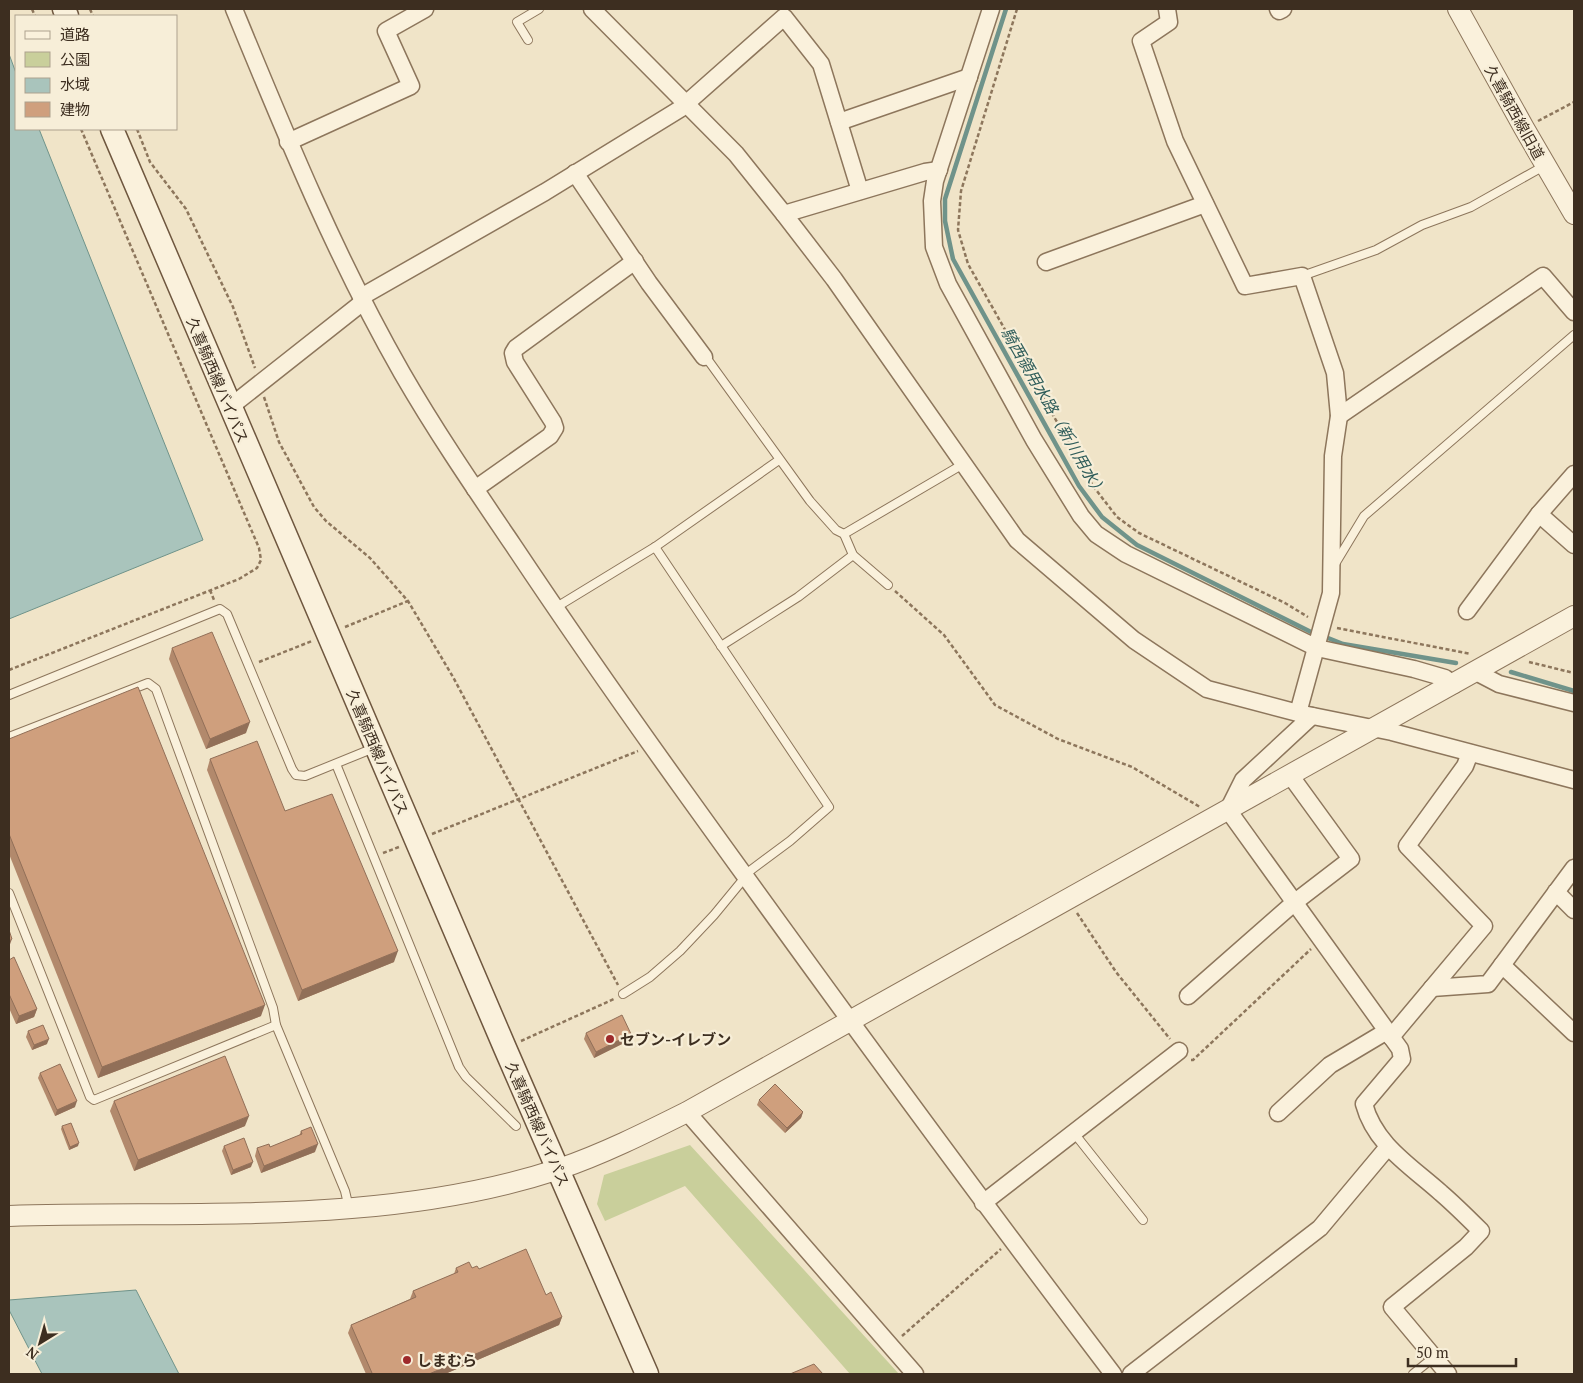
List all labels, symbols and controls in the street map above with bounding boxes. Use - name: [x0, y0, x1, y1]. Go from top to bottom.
- legend: [15, 15, 178, 130]
- text: 道路: [60, 24, 90, 44]
- text: 公園: [60, 49, 90, 69]
- street label: 久喜騎西線旧道: [1481, 61, 1549, 163]
- text: 水域: [60, 74, 90, 94]
- text: 建物: [60, 99, 90, 119]
- street label: 久喜騎西線バイパス: [182, 314, 254, 446]
- water label: 騎西領用水路（新川用水）: [996, 323, 1112, 501]
- street label: 久喜騎西線バイパス: [342, 686, 414, 818]
- place label: セブン-イレブン: [620, 1029, 731, 1049]
- marker: セブン-イレブン: [604, 1033, 616, 1045]
- street label: 久喜騎西線バイパス: [501, 1058, 575, 1190]
- north arrow: [15, 1318, 65, 1368]
- scale bar: [1408, 1336, 1516, 1368]
- text: 50 m: [1416, 1342, 1449, 1362]
- text: N: [22, 1343, 42, 1365]
- place label: しまむら: [417, 1350, 477, 1370]
- marker: しまむら: [401, 1354, 413, 1366]

